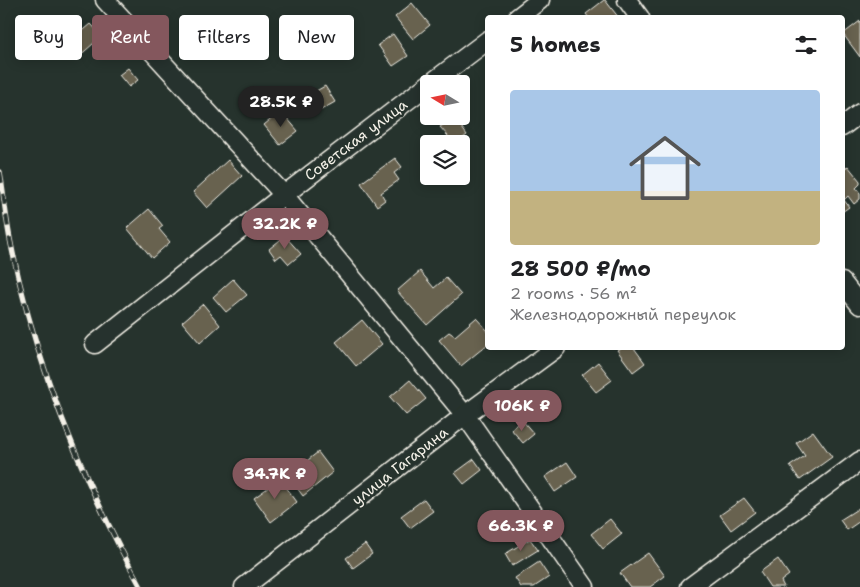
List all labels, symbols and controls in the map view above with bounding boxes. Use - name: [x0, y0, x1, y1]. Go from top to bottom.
- chip: Buy: [15, 15, 82, 60]
- chip: Rent: [92, 15, 169, 60]
- chip: Filters: [179, 15, 269, 60]
- chip: New: [279, 15, 354, 60]
- text: 5 homes: [510, 31, 601, 59]
- icon: filters: [792, 31, 820, 59]
- north arrow: [420, 75, 470, 125]
- map controls: [420, 75, 470, 185]
- pin: 28.5K ₽: [235, 86, 327, 128]
- text: 28.5K ₽: [249, 91, 313, 112]
- street label: Советская улица: [300, 94, 412, 185]
- icon: home: [620, 123, 710, 213]
- button: layers: [420, 135, 470, 185]
- pin: 32.2K ₽: [239, 208, 331, 250]
- text: 32.2K ₽: [253, 213, 317, 234]
- text: 28 500 ₽/mo: [510, 255, 651, 283]
- text: 2 rooms · 56 m²: [510, 283, 637, 304]
- text: Железнодорожный переулок: [510, 304, 736, 325]
- pin: 106K ₽: [481, 390, 563, 432]
- text: 106K ₽: [494, 395, 550, 416]
- street label: улица Гагарина: [348, 422, 453, 510]
- pin: 34.7K ₽: [229, 458, 321, 500]
- text: 34.7K ₽: [243, 463, 307, 484]
- pin: 66.3K ₽: [475, 510, 567, 552]
- text: 66.3K ₽: [488, 515, 554, 536]

